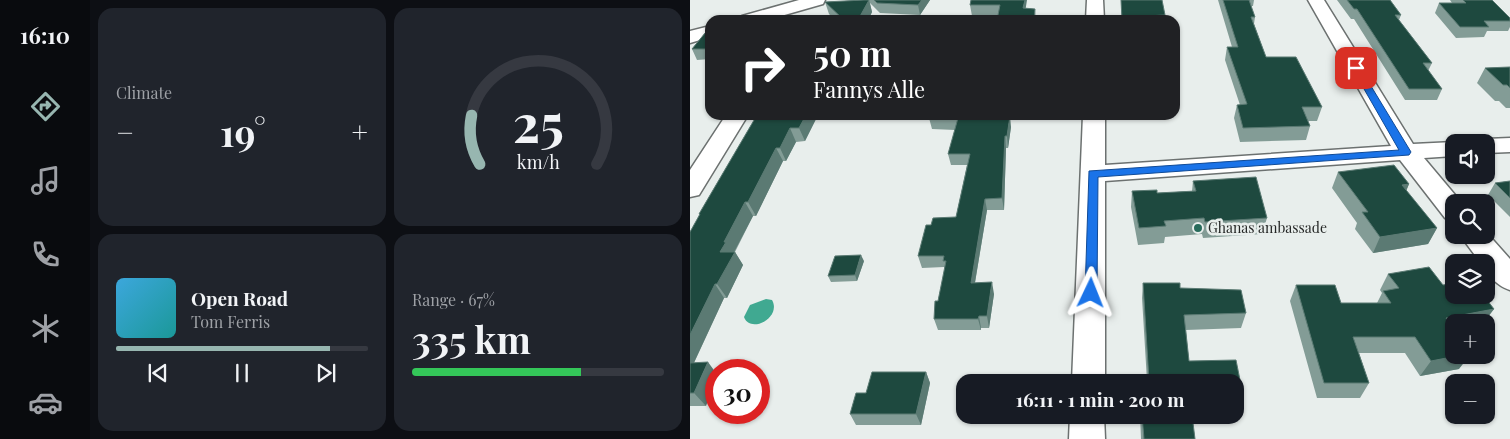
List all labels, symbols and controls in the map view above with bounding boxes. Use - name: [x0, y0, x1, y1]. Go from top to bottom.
- text: 16:10: [20, 20, 70, 50]
- text: 50 m: [813, 29, 891, 76]
- icon: right: [730, 35, 795, 100]
- pin: [1335, 47, 1377, 89]
- icon: arrive: [1342, 54, 1370, 82]
- text: Fannys Alle: [813, 74, 925, 104]
- text: Climate: [116, 82, 172, 103]
- text: 25: [512, 87, 564, 156]
- icon: directions: [28, 89, 63, 124]
- text: 19°: [220, 106, 266, 157]
- text: −: [116, 113, 134, 150]
- text: +: [352, 113, 368, 150]
- map controls: [1445, 134, 1495, 424]
- button: sound: [1445, 134, 1495, 184]
- text: km/h: [517, 150, 560, 173]
- icon: music: [28, 163, 63, 198]
- button: search: [1445, 194, 1495, 244]
- place label: Ghanas ambassade: [1208, 218, 1327, 237]
- marker: Ghanas ambassade: [1192, 222, 1204, 234]
- icon: phone: [28, 237, 63, 272]
- button: layers: [1445, 254, 1495, 304]
- position arrow: [1064, 266, 1116, 318]
- text: Open Road: [191, 285, 288, 311]
- text: Range · 67%: [412, 289, 495, 310]
- icon: climate: [28, 311, 63, 346]
- text: Tom Ferris: [191, 311, 270, 332]
- text: 335 km: [412, 313, 531, 364]
- button: +: [1445, 314, 1495, 364]
- icon: previous: [144, 359, 172, 387]
- icon: pause: [228, 359, 256, 387]
- icon: next: [312, 359, 340, 387]
- speed limit sign: 30: [705, 359, 770, 424]
- button: −: [1445, 374, 1495, 424]
- icon: car: [28, 385, 63, 420]
- text: 16:11 · 1 min · 200 m: [1016, 386, 1184, 412]

